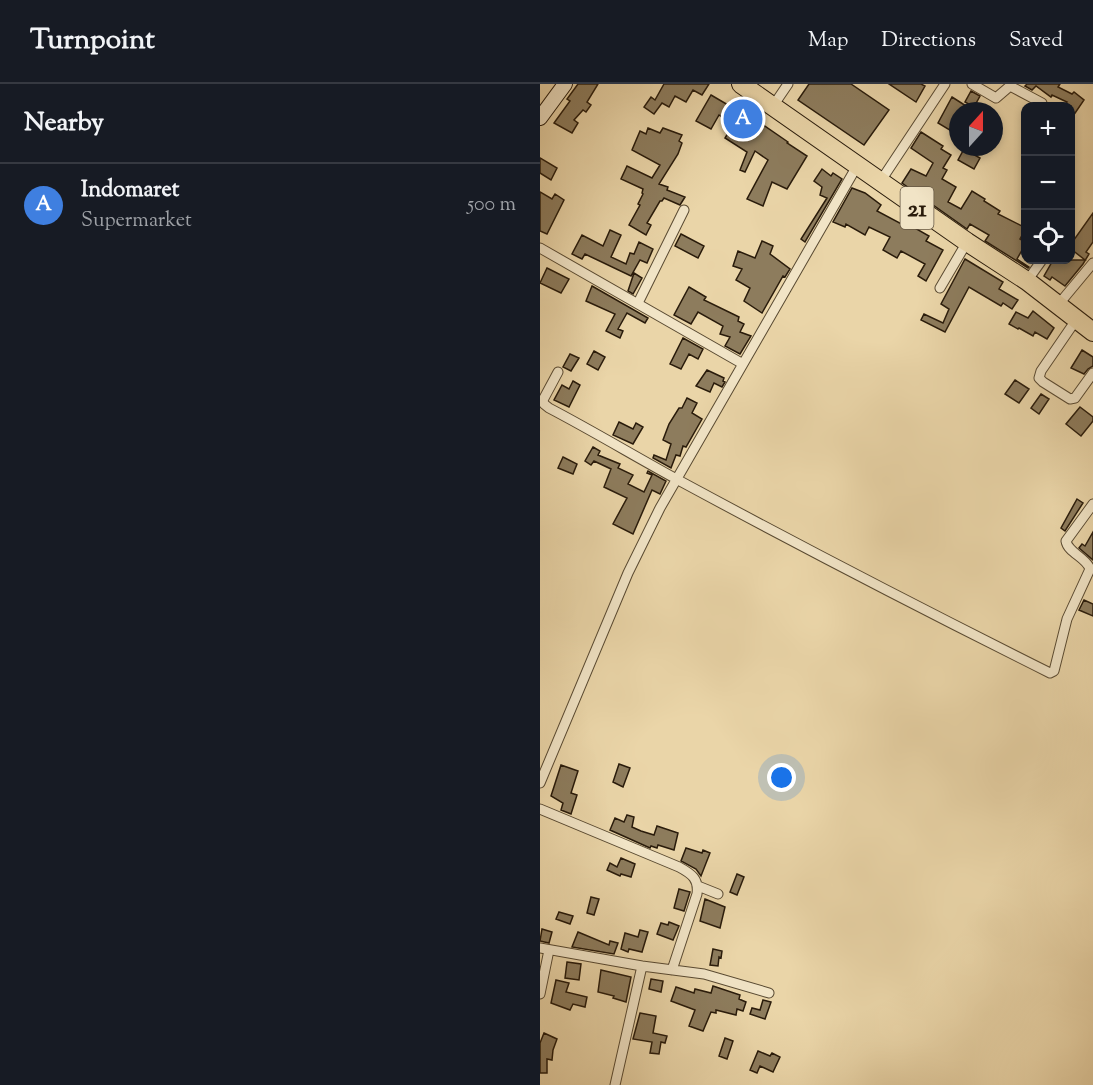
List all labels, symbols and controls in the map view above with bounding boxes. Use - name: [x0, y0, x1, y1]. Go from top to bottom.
- text: Turnpoint: [30, 21, 155, 61]
- text: Map: [808, 26, 848, 56]
- text: Directions: [881, 26, 976, 56]
- text: Saved: [1009, 26, 1063, 56]
- pin: A: [724, 96, 762, 141]
- north arrow: [949, 102, 1003, 156]
- map controls: [1021, 102, 1075, 264]
- button: +: [1021, 102, 1075, 156]
- text: Nearby: [24, 105, 104, 142]
- button: −: [1021, 156, 1075, 210]
- text: Indomaret: [81, 175, 179, 207]
- road number: 21: [900, 187, 934, 229]
- text: A: [35, 191, 52, 220]
- text: 500 m: [467, 191, 516, 220]
- text: Supermarket: [81, 207, 192, 236]
- button: locate: [1021, 210, 1075, 264]
- your location: [767, 763, 796, 792]

